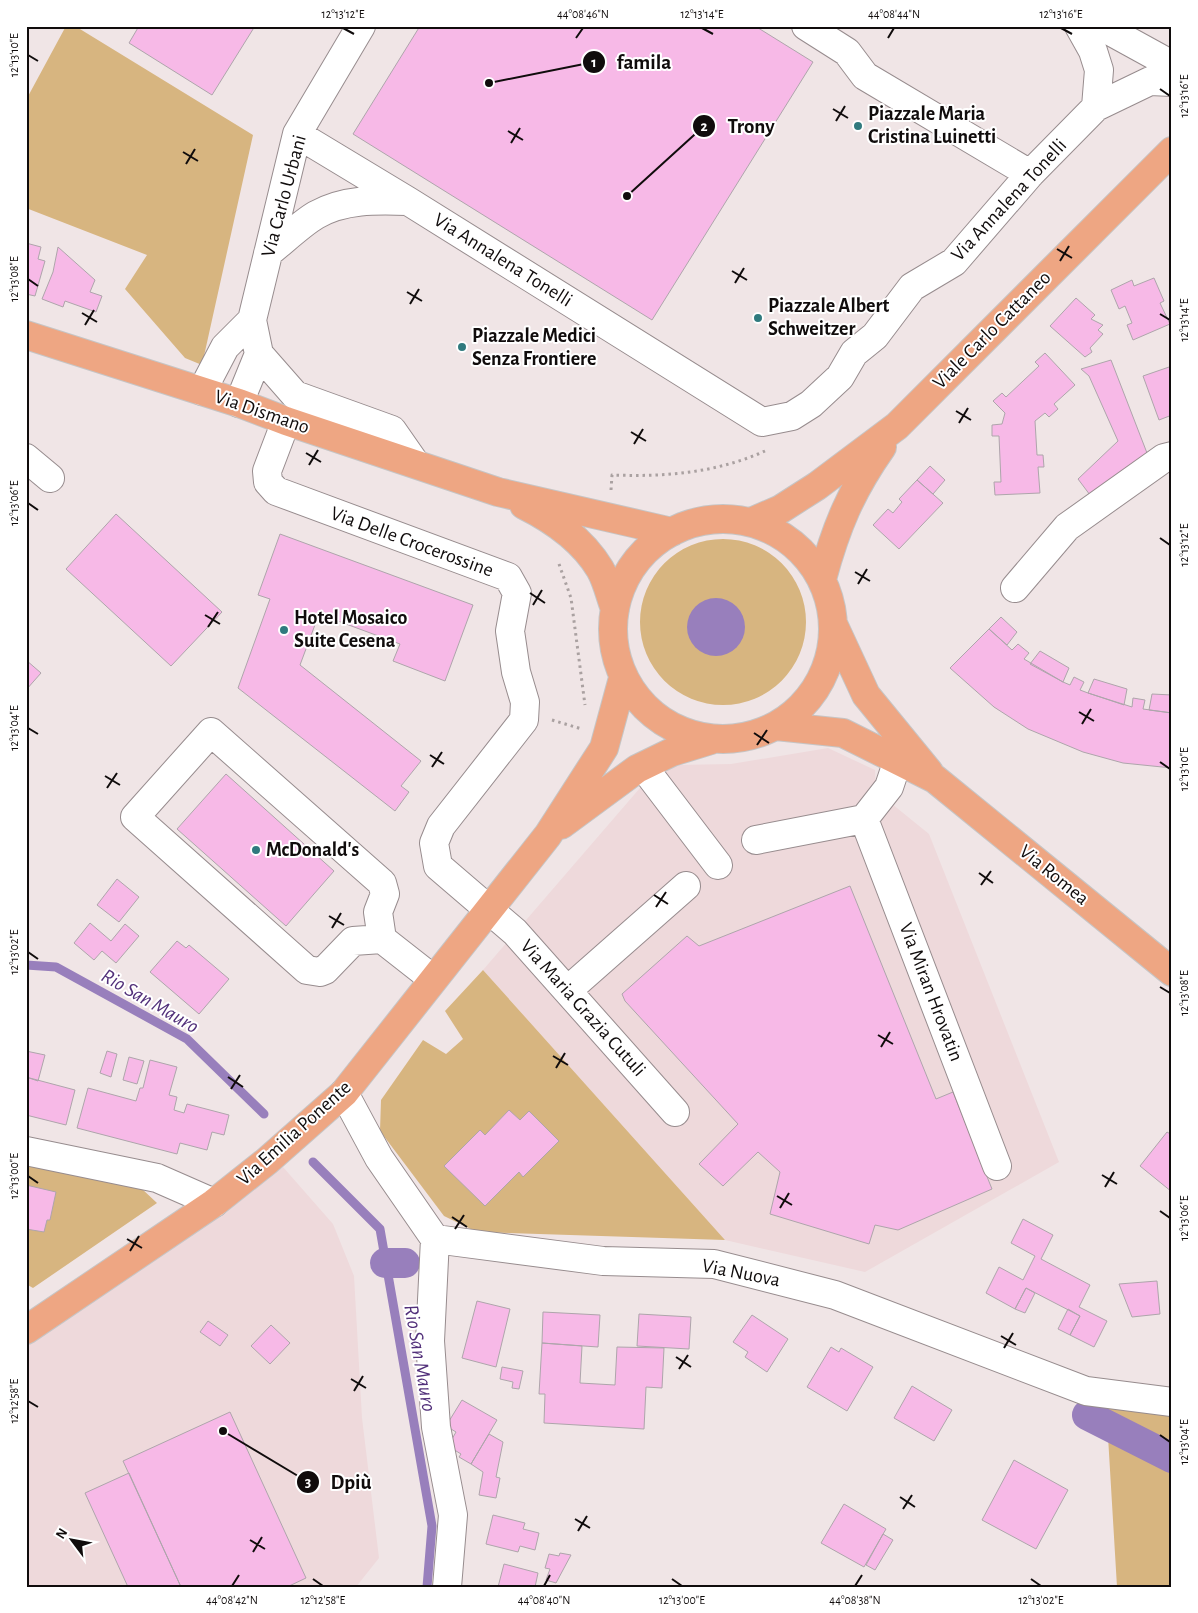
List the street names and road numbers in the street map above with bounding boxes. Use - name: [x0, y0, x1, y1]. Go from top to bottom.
- street label: Via Carlo Urbani: [258, 133, 310, 259]
- street label: Via Annalena Tonelli: [947, 135, 1071, 265]
- street label: Via Annalena Tonelli: [430, 209, 576, 311]
- street label: Viale Carlo Cattaneo: [929, 267, 1055, 393]
- street label: Via Dismano: [212, 386, 312, 438]
- street label: Via Delle Crocerossine: [328, 503, 496, 581]
- street label: Via Romea: [1015, 841, 1093, 909]
- street label: Via Miran Hrovatin: [895, 920, 967, 1064]
- street label: Via Maria Grazia Cutuli: [517, 936, 649, 1080]
- street label: Via Emilia Ponente: [233, 1077, 355, 1189]
- street label: Via Nuova: [700, 1256, 782, 1290]

